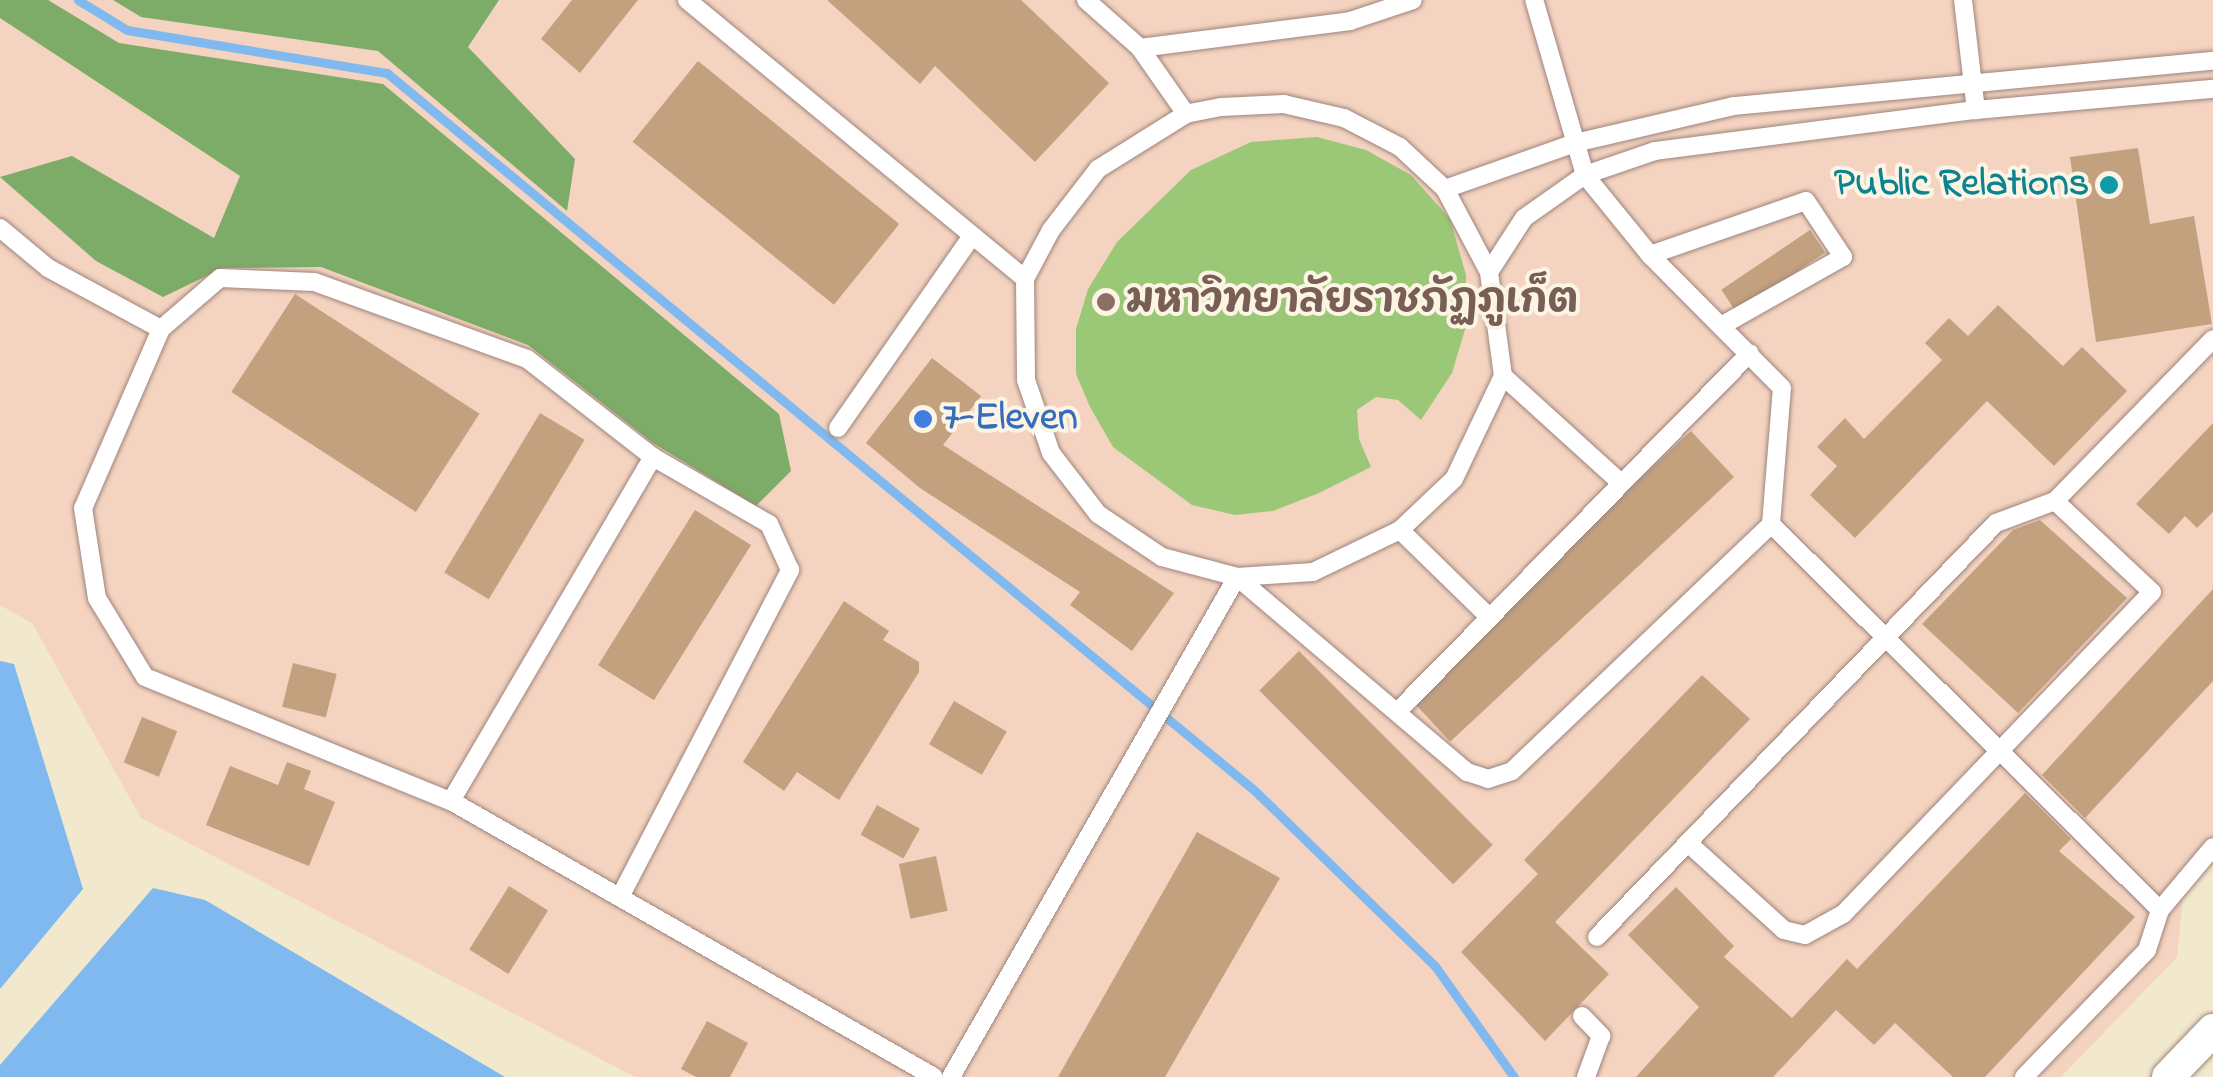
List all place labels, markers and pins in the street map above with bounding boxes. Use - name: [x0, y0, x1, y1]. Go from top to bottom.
- place label: Public Relations: [1834, 161, 2089, 209]
- marker: Public Relations: [2098, 174, 2120, 196]
- place label: มหาวิทยาลัยราชภัฏภูเก็ต: [1126, 278, 1578, 326]
- marker: มหาวิทยาลัยราชภัฏภูเก็ต: [1095, 291, 1117, 313]
- place label: 7-Eleven: [943, 395, 1078, 443]
- marker: 7-Eleven: [912, 408, 934, 430]

